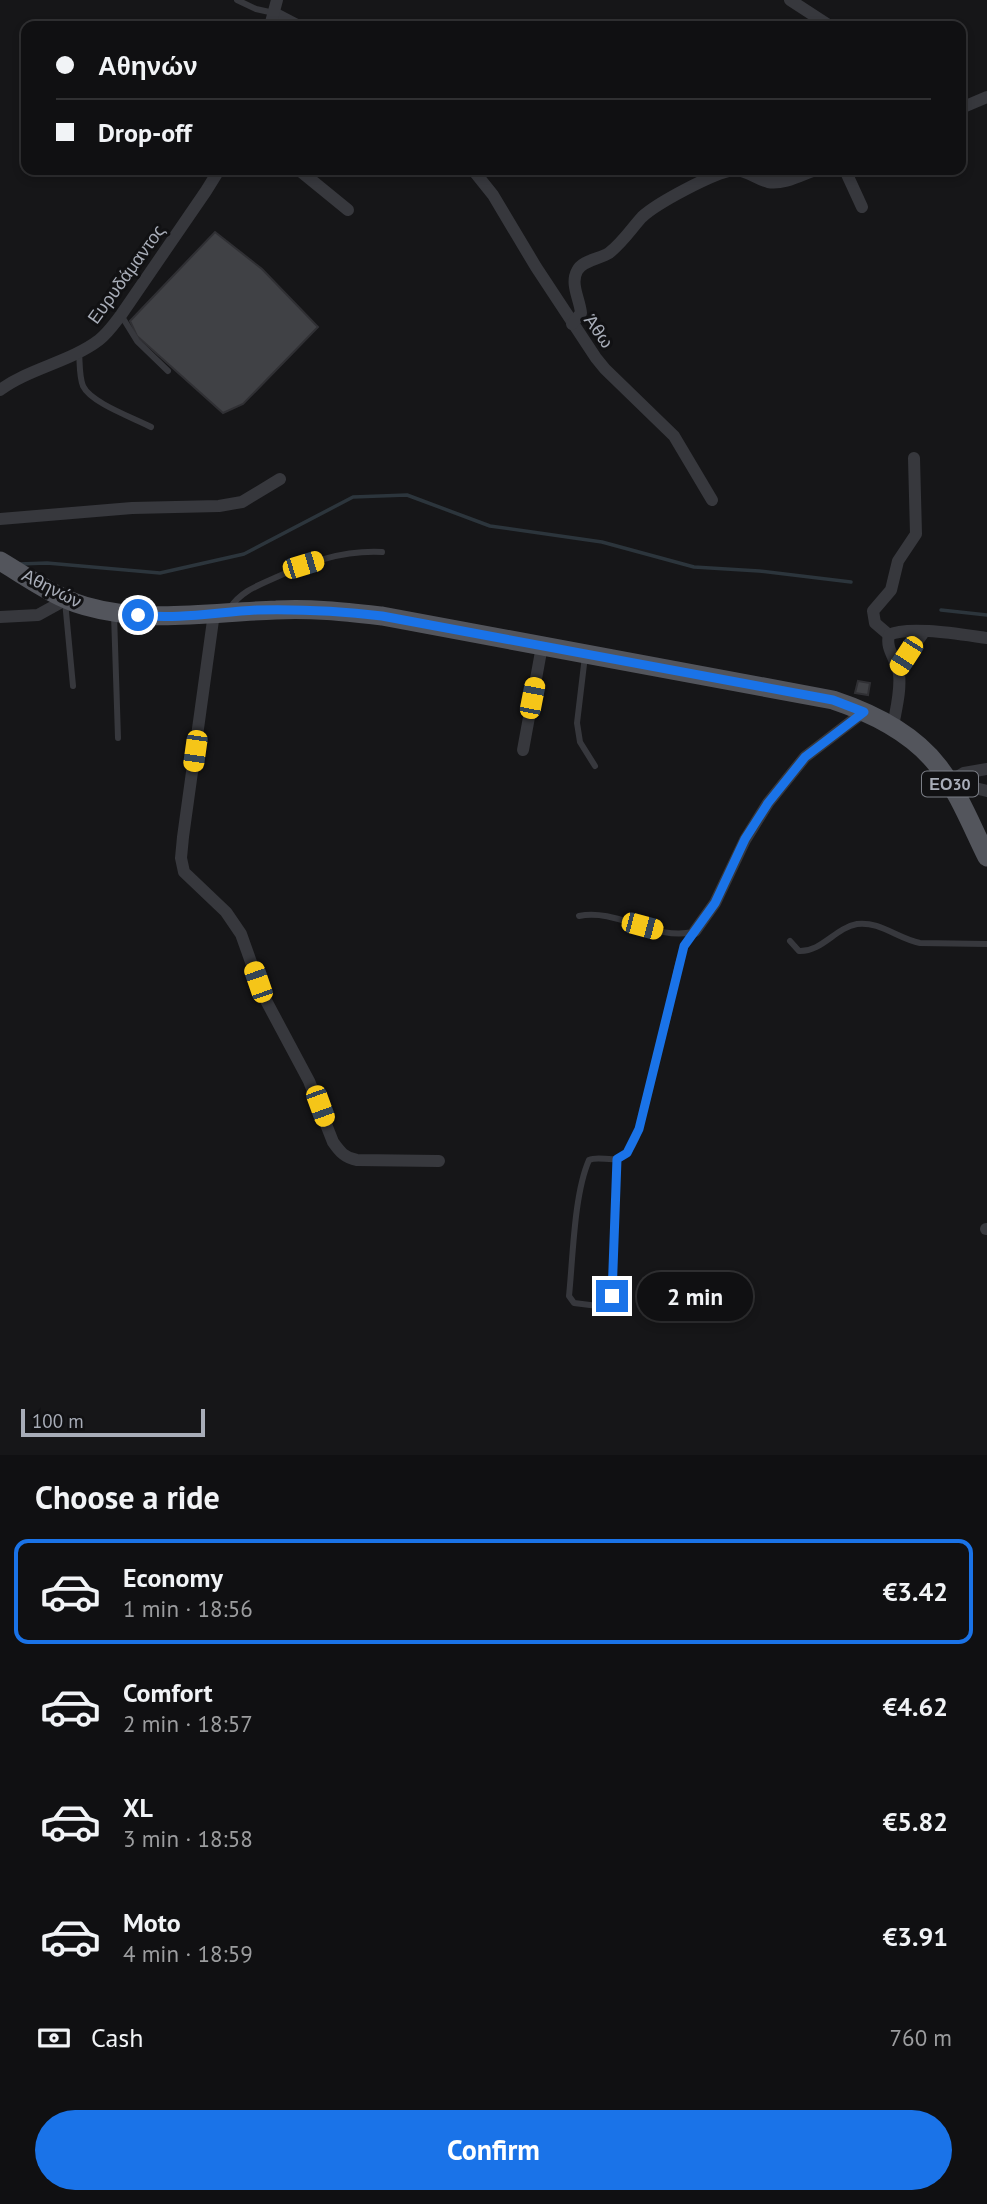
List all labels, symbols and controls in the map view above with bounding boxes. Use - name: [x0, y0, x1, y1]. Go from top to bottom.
- text: Αθηνών: [98, 49, 198, 82]
- text: Drop-off: [98, 116, 192, 149]
- street label: Ευρυδάμαντος: [82, 220, 170, 328]
- street label: Άθω: [579, 310, 619, 352]
- car: [280, 549, 327, 581]
- street label: Αθηνών: [18, 563, 86, 613]
- route start: [122, 599, 154, 631]
- car: [886, 633, 927, 679]
- car: [518, 675, 547, 721]
- car: [182, 729, 209, 773]
- road number: ΕΟ30: [922, 772, 978, 796]
- car: [619, 910, 666, 942]
- car: [242, 959, 275, 1005]
- car: [303, 1083, 338, 1129]
- callout: 2 min: [636, 1272, 752, 1320]
- route end: [596, 1280, 628, 1312]
- text: 2 min: [667, 1282, 723, 1311]
- scale bar: [21, 1406, 205, 1438]
- text: 100 m: [32, 1409, 84, 1433]
- text: Choose a ride: [35, 1476, 220, 1518]
- icon: car: [39, 1560, 102, 1623]
- text: Economy: [123, 1561, 223, 1594]
- text: €3.42: [883, 1575, 948, 1608]
- text: 1 min · 18:56: [123, 1594, 253, 1623]
- icon: car: [39, 1675, 102, 1738]
- text: Comfort: [123, 1676, 213, 1709]
- text: €4.62: [883, 1690, 948, 1723]
- text: 2 min · 18:57: [123, 1709, 253, 1738]
- icon: car: [39, 1790, 102, 1853]
- text: XL: [123, 1791, 153, 1824]
- text: €5.82: [883, 1805, 948, 1838]
- text: 3 min · 18:58: [123, 1824, 253, 1853]
- icon: car: [39, 1905, 102, 1968]
- text: Moto: [123, 1906, 181, 1939]
- text: €3.91: [883, 1920, 948, 1953]
- text: 4 min · 18:59: [123, 1939, 253, 1968]
- icon: cash: [35, 2019, 73, 2057]
- text: Cash: [91, 2021, 143, 2054]
- text: 760 m: [890, 2023, 952, 2052]
- button: Confirm: [35, 2110, 952, 2190]

